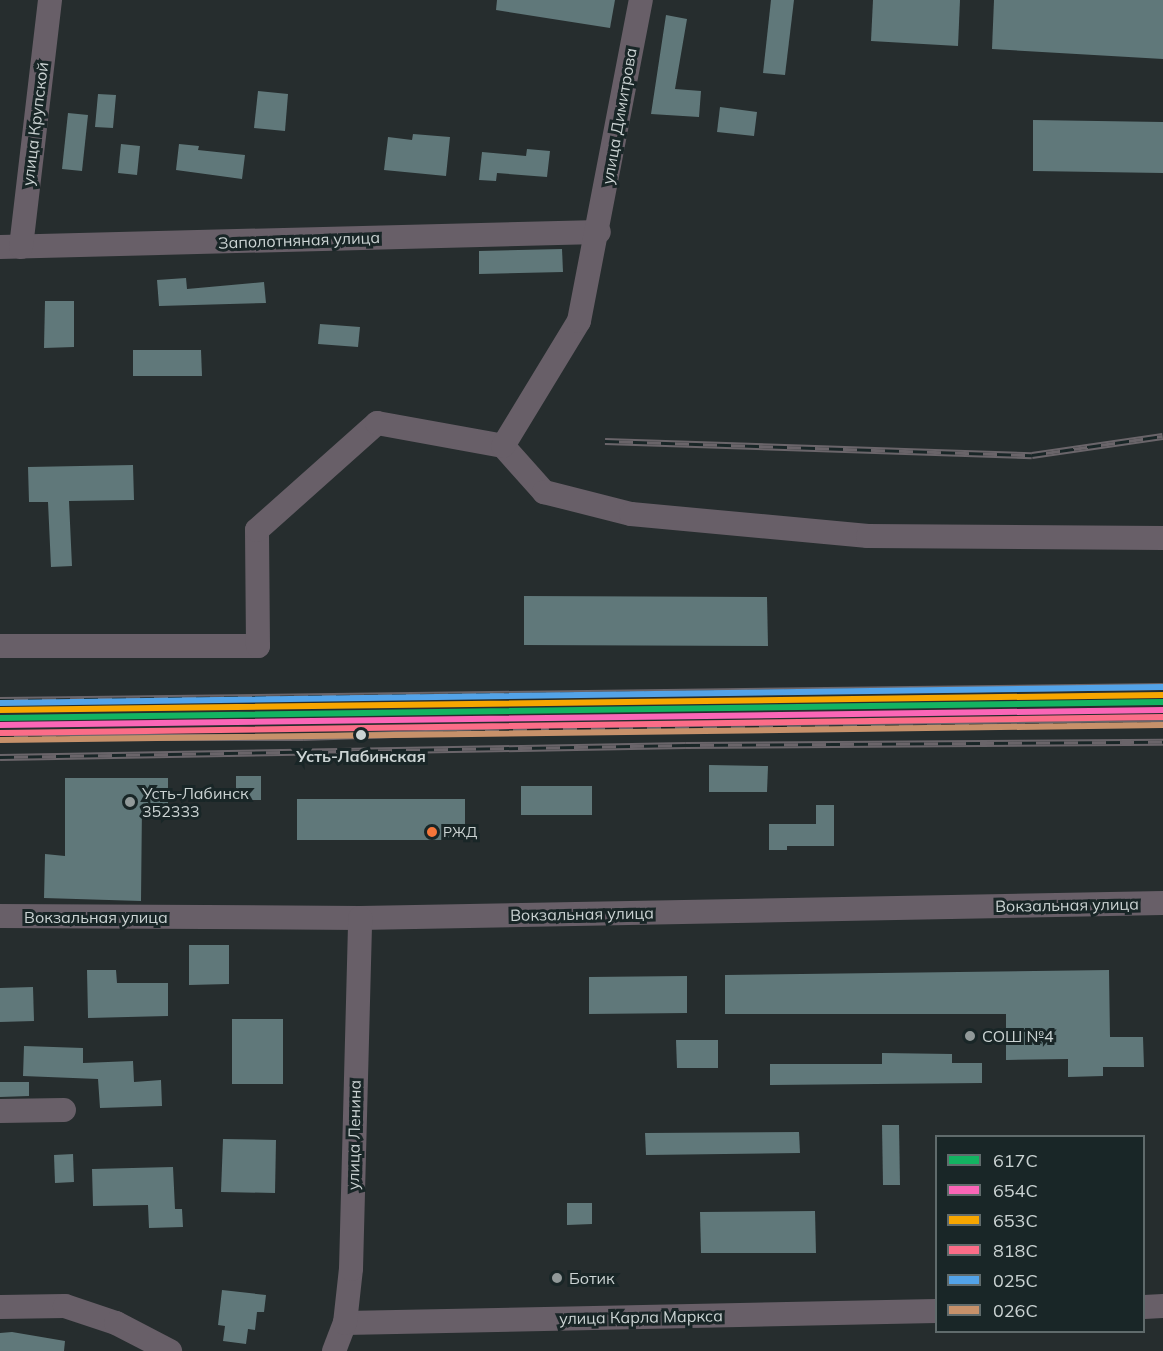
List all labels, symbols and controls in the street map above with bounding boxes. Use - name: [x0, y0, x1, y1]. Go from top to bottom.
- street label: улица Димитрова: [598, 46, 640, 186]
- street label: улица Крупской: [18, 61, 52, 187]
- street label: Заполотняная улица: [218, 228, 380, 252]
- marker: Усть-Лабинская: [352, 726, 370, 744]
- place label: Усть-Лабинская: [296, 746, 426, 766]
- place label: Усть-Лабинск 352333: [142, 783, 249, 821]
- marker: Усть-Лабинск 352333: [123, 795, 137, 809]
- place label: РЖД: [443, 824, 477, 840]
- marker: РЖД: [426, 826, 438, 838]
- street label: Вокзальная улица: [995, 894, 1139, 916]
- street label: Вокзальная улица: [510, 903, 654, 925]
- street label: Вокзальная улица: [24, 907, 168, 927]
- place label: СОШ №4: [982, 1026, 1054, 1046]
- marker: СОШ №4: [963, 1029, 977, 1043]
- street label: улица Ленина: [343, 1080, 365, 1190]
- legend: [935, 1135, 1145, 1333]
- text: 617C: [993, 1149, 1038, 1172]
- text: 654С: [993, 1179, 1038, 1202]
- text: 653С: [993, 1209, 1038, 1232]
- text: 818С: [993, 1239, 1038, 1262]
- place label: Ботик: [569, 1268, 615, 1288]
- text: 025С: [993, 1269, 1038, 1292]
- marker: Ботик: [550, 1271, 564, 1285]
- text: 026С: [993, 1299, 1038, 1322]
- street label: улица Карла Маркса: [559, 1306, 723, 1328]

